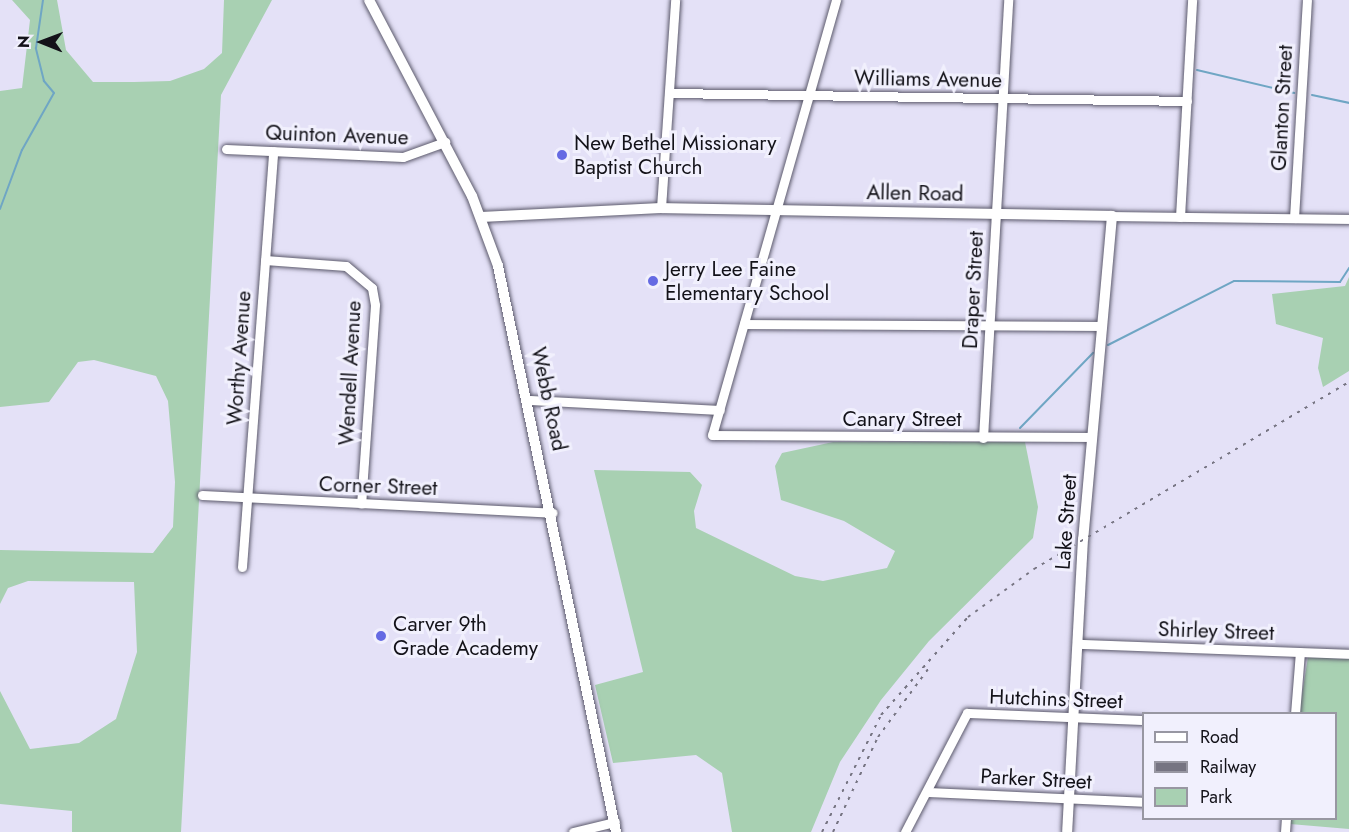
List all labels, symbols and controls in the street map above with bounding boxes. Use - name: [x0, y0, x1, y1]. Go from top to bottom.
- north arrow: [12, 12, 72, 72]
- text: N: [12, 35, 35, 48]
- street label: Glanton Street: [1266, 44, 1298, 172]
- street label: Williams Avenue: [854, 65, 1002, 93]
- street label: Quinton Avenue: [265, 120, 409, 150]
- place label: New Bethel Missionary Baptist Church: [574, 130, 776, 180]
- marker: New Bethel Missionary Baptist Church: [555, 148, 569, 162]
- street label: Allen Road: [866, 180, 964, 206]
- street label: Draper Street: [957, 230, 989, 350]
- place label: Jerry Lee Faine Elementary School: [665, 256, 829, 306]
- marker: Jerry Lee Faine Elementary School: [646, 274, 660, 288]
- street label: Worthy Avenue: [222, 290, 256, 426]
- street label: Wendell Avenue: [334, 300, 366, 446]
- street label: Webb Road: [526, 345, 572, 453]
- street label: Canary Street: [842, 406, 962, 432]
- street label: Corner Street: [318, 471, 438, 501]
- street label: Lake Street: [1050, 473, 1082, 571]
- place label: Carver 9th Grade Academy: [393, 611, 538, 661]
- street label: Shirley Street: [1158, 616, 1274, 646]
- marker: Carver 9th Grade Academy: [374, 629, 388, 643]
- street label: Hutchins Street: [989, 684, 1123, 714]
- legend: [1142, 712, 1337, 820]
- text: Road: [1200, 724, 1239, 750]
- text: Railway: [1200, 754, 1256, 780]
- street label: Parker Street: [980, 763, 1092, 795]
- text: Park: [1200, 784, 1232, 810]

